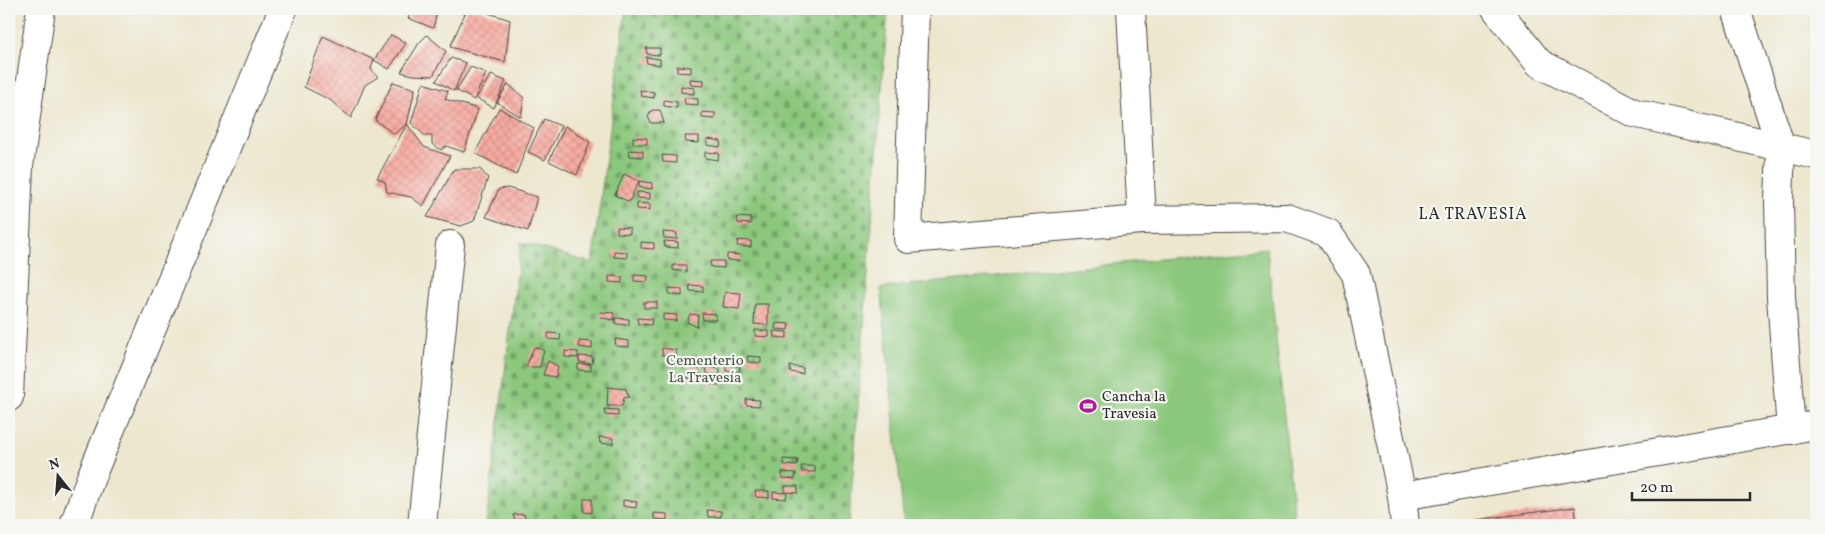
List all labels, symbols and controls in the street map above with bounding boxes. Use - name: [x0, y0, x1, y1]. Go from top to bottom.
- district label: LA TRAVESIA: [1418, 204, 1528, 226]
- park label: Cementerio La Travesía: [666, 351, 744, 389]
- place label: Cancha la Travesia: [1102, 387, 1166, 425]
- sports icon: Cancha la Travesia: [1078, 396, 1098, 416]
- north arrow: [32, 452, 82, 502]
- text: N: [47, 454, 62, 476]
- scale bar: [1632, 469, 1750, 501]
- text: 20 m: [1640, 478, 1673, 499]

